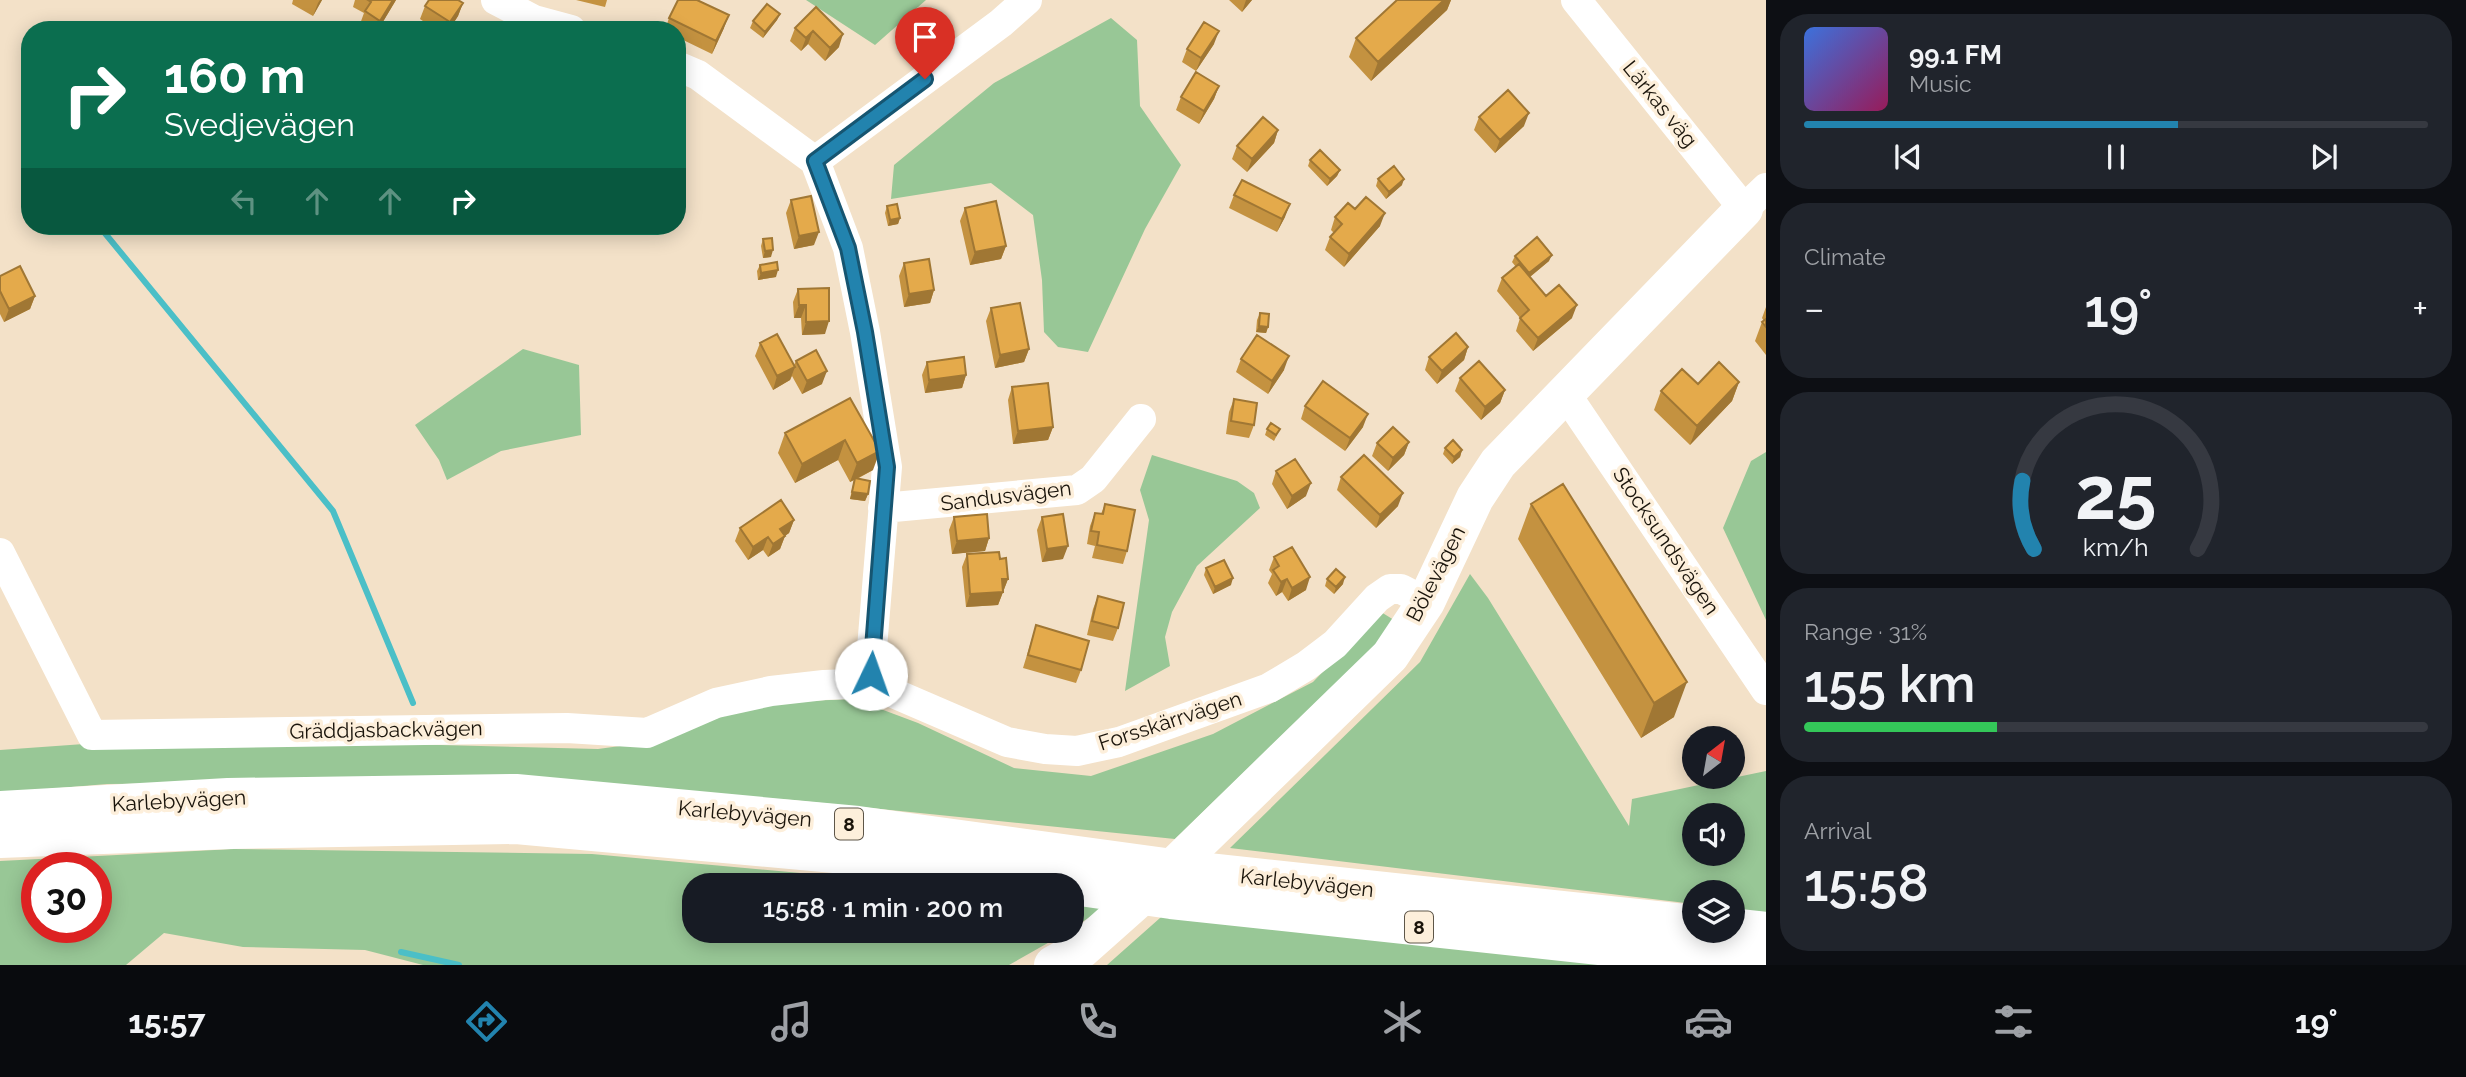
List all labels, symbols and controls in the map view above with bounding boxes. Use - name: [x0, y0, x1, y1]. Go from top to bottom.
- pin: [895, 7, 955, 79]
- icon: arrive: [906, 18, 944, 56]
- text: 99.1 FM: [1909, 40, 2002, 70]
- text: 160 m: [164, 47, 305, 104]
- icon: right: [49, 49, 140, 140]
- street label: Lärkas väg: [1618, 55, 1703, 152]
- text: Music: [1909, 70, 1972, 97]
- text: Svedjevägen: [164, 106, 355, 143]
- icon: previous: [1889, 138, 1927, 176]
- icon: pause: [2097, 138, 2135, 176]
- icon: next: [2305, 138, 2343, 176]
- icon: left: [225, 182, 263, 220]
- icon: ahead: [298, 182, 336, 220]
- icon: ahead: [371, 182, 409, 220]
- icon: right: [444, 182, 482, 220]
- text: Climate: [1804, 243, 1886, 270]
- text: 19°: [2084, 278, 2152, 339]
- text: −: [1804, 286, 1824, 331]
- text: +: [2412, 286, 2428, 331]
- text: 25: [2075, 451, 2157, 536]
- street label: Stocksundsvägen: [1608, 462, 1725, 619]
- street label: Sandusvägen: [939, 475, 1073, 516]
- street label: Bölevägen: [1401, 522, 1470, 626]
- text: km/h: [2083, 531, 2149, 561]
- text: Range · 31%: [1804, 618, 1927, 645]
- position arrow: [834, 637, 908, 711]
- text: 155 km: [1804, 653, 1975, 714]
- street label: Forsskärrvägen: [1095, 686, 1245, 755]
- street label: Gräddjasbackvägen: [289, 715, 483, 744]
- north arrow: [1682, 726, 1745, 789]
- map controls: [1682, 726, 1745, 943]
- street label: Karlebyvägen: [111, 785, 247, 816]
- street label: Karlebyvägen: [677, 795, 813, 832]
- button: sound: [1682, 803, 1745, 866]
- road number: 8: [835, 808, 863, 839]
- text: Arrival: [1804, 817, 1871, 844]
- speed limit sign: 30: [21, 852, 112, 943]
- text: 15:58: [1804, 852, 1929, 913]
- street label: Karlebyvägen: [1239, 863, 1375, 902]
- button: layers: [1682, 880, 1745, 943]
- text: 15:58 · 1 min · 200 m: [763, 893, 1003, 923]
- road number: 8: [1405, 911, 1433, 942]
- icon: directions: [462, 997, 511, 1046]
- icon: music: [767, 997, 816, 1046]
- icon: phone: [1073, 997, 1122, 1046]
- icon: climate: [1378, 997, 1427, 1046]
- icon: car: [1684, 997, 1733, 1046]
- icon: filters: [1989, 997, 2038, 1046]
- text: 15:57: [128, 1003, 205, 1040]
- text: 19°: [2295, 1003, 2338, 1040]

